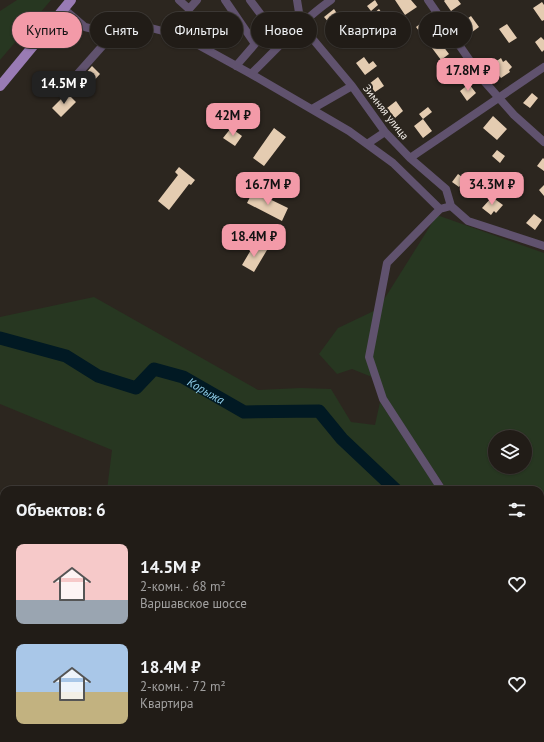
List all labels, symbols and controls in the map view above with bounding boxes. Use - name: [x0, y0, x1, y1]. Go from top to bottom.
- chip: Купить: [12, 12, 82, 48]
- chip: Снять: [90, 12, 153, 48]
- chip: Фильтры: [161, 12, 243, 48]
- chip: Новое: [251, 12, 317, 48]
- chip: Квартира: [325, 12, 411, 48]
- chip: Дом: [419, 12, 472, 48]
- pin: 17.8M ₽: [431, 58, 505, 92]
- text: 17.8M ₽: [446, 62, 490, 79]
- pin: 14.5M ₽: [27, 71, 101, 105]
- text: 14.5M ₽: [41, 75, 87, 92]
- street label: Зимняя улица: [360, 82, 412, 142]
- pin: 42M ₽: [205, 103, 261, 137]
- text: 42M ₽: [215, 107, 251, 124]
- pin: 16.7M ₽: [231, 172, 305, 206]
- pin: 34.3M ₽: [455, 172, 529, 206]
- text: 16.7M ₽: [245, 176, 291, 193]
- text: 34.3M ₽: [469, 176, 515, 193]
- pin: 18.4M ₽: [217, 224, 291, 258]
- text: 18.4M ₽: [231, 228, 277, 245]
- water label: Корыжа: [185, 374, 228, 407]
- map controls: [488, 430, 532, 474]
- button: layers: [488, 430, 532, 474]
- text: Объектов: 6: [16, 499, 106, 521]
- icon: filters: [506, 499, 528, 521]
- text: 14.5M ₽: [140, 556, 201, 578]
- icon: home: [48, 560, 96, 608]
- icon: heart: [506, 573, 528, 595]
- text: 2-комн. · 68 m²: [140, 578, 226, 595]
- text: Варшавское шоссе: [140, 595, 247, 612]
- text: 18.4M ₽: [140, 656, 201, 678]
- icon: home: [48, 660, 96, 708]
- icon: heart: [506, 673, 528, 695]
- text: 2-комн. · 72 m²: [140, 678, 226, 695]
- text: Квартира: [140, 695, 193, 712]

